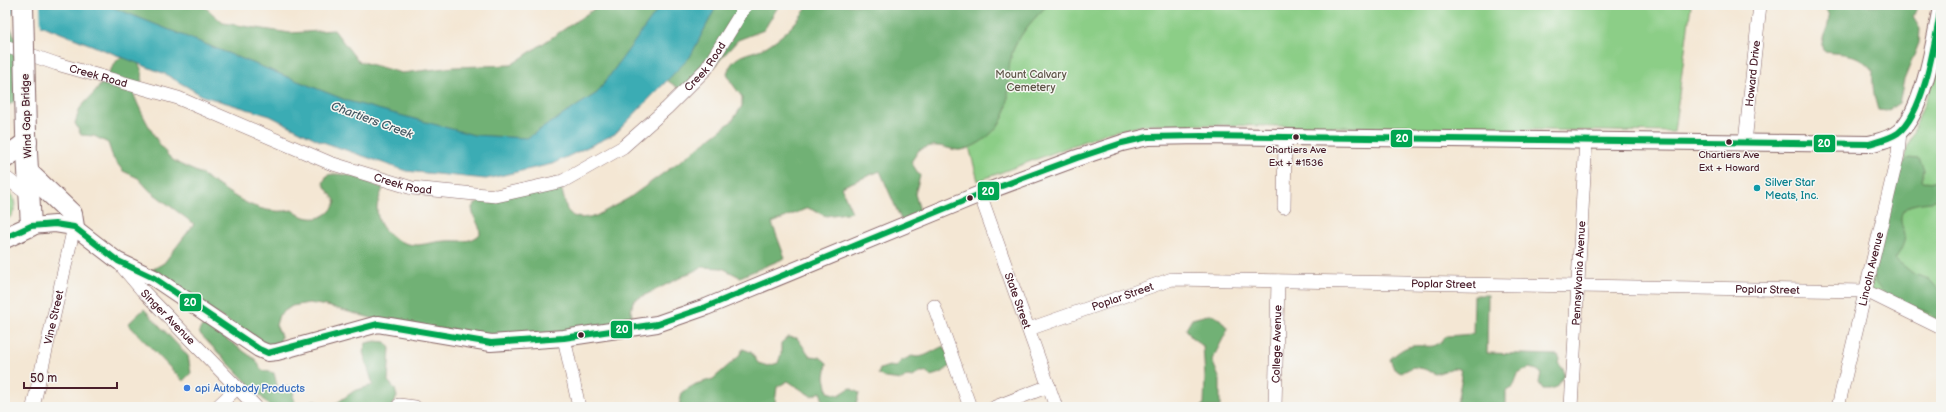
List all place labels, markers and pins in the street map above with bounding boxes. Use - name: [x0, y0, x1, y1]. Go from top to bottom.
- marker: Chartiers Ave Ext + #1536: [1291, 132, 1301, 142]
- marker: Chartiers Ave Ext + Howard: [1724, 137, 1734, 147]
- place label: Chartiers Ave Ext + #1536: [1265, 144, 1327, 169]
- place label: Chartiers Ave Ext + Howard: [1698, 149, 1760, 174]
- place label: Silver Star Meats, Inc.: [1765, 176, 1818, 202]
- marker: Silver Star Meats, Inc.: [1752, 183, 1762, 193]
- unlabelled marker: [965, 193, 975, 203]
- unlabelled marker: [576, 330, 586, 340]
- place label: api Autobody Products: [195, 382, 306, 395]
- marker: api Autobody Products: [182, 383, 192, 393]

